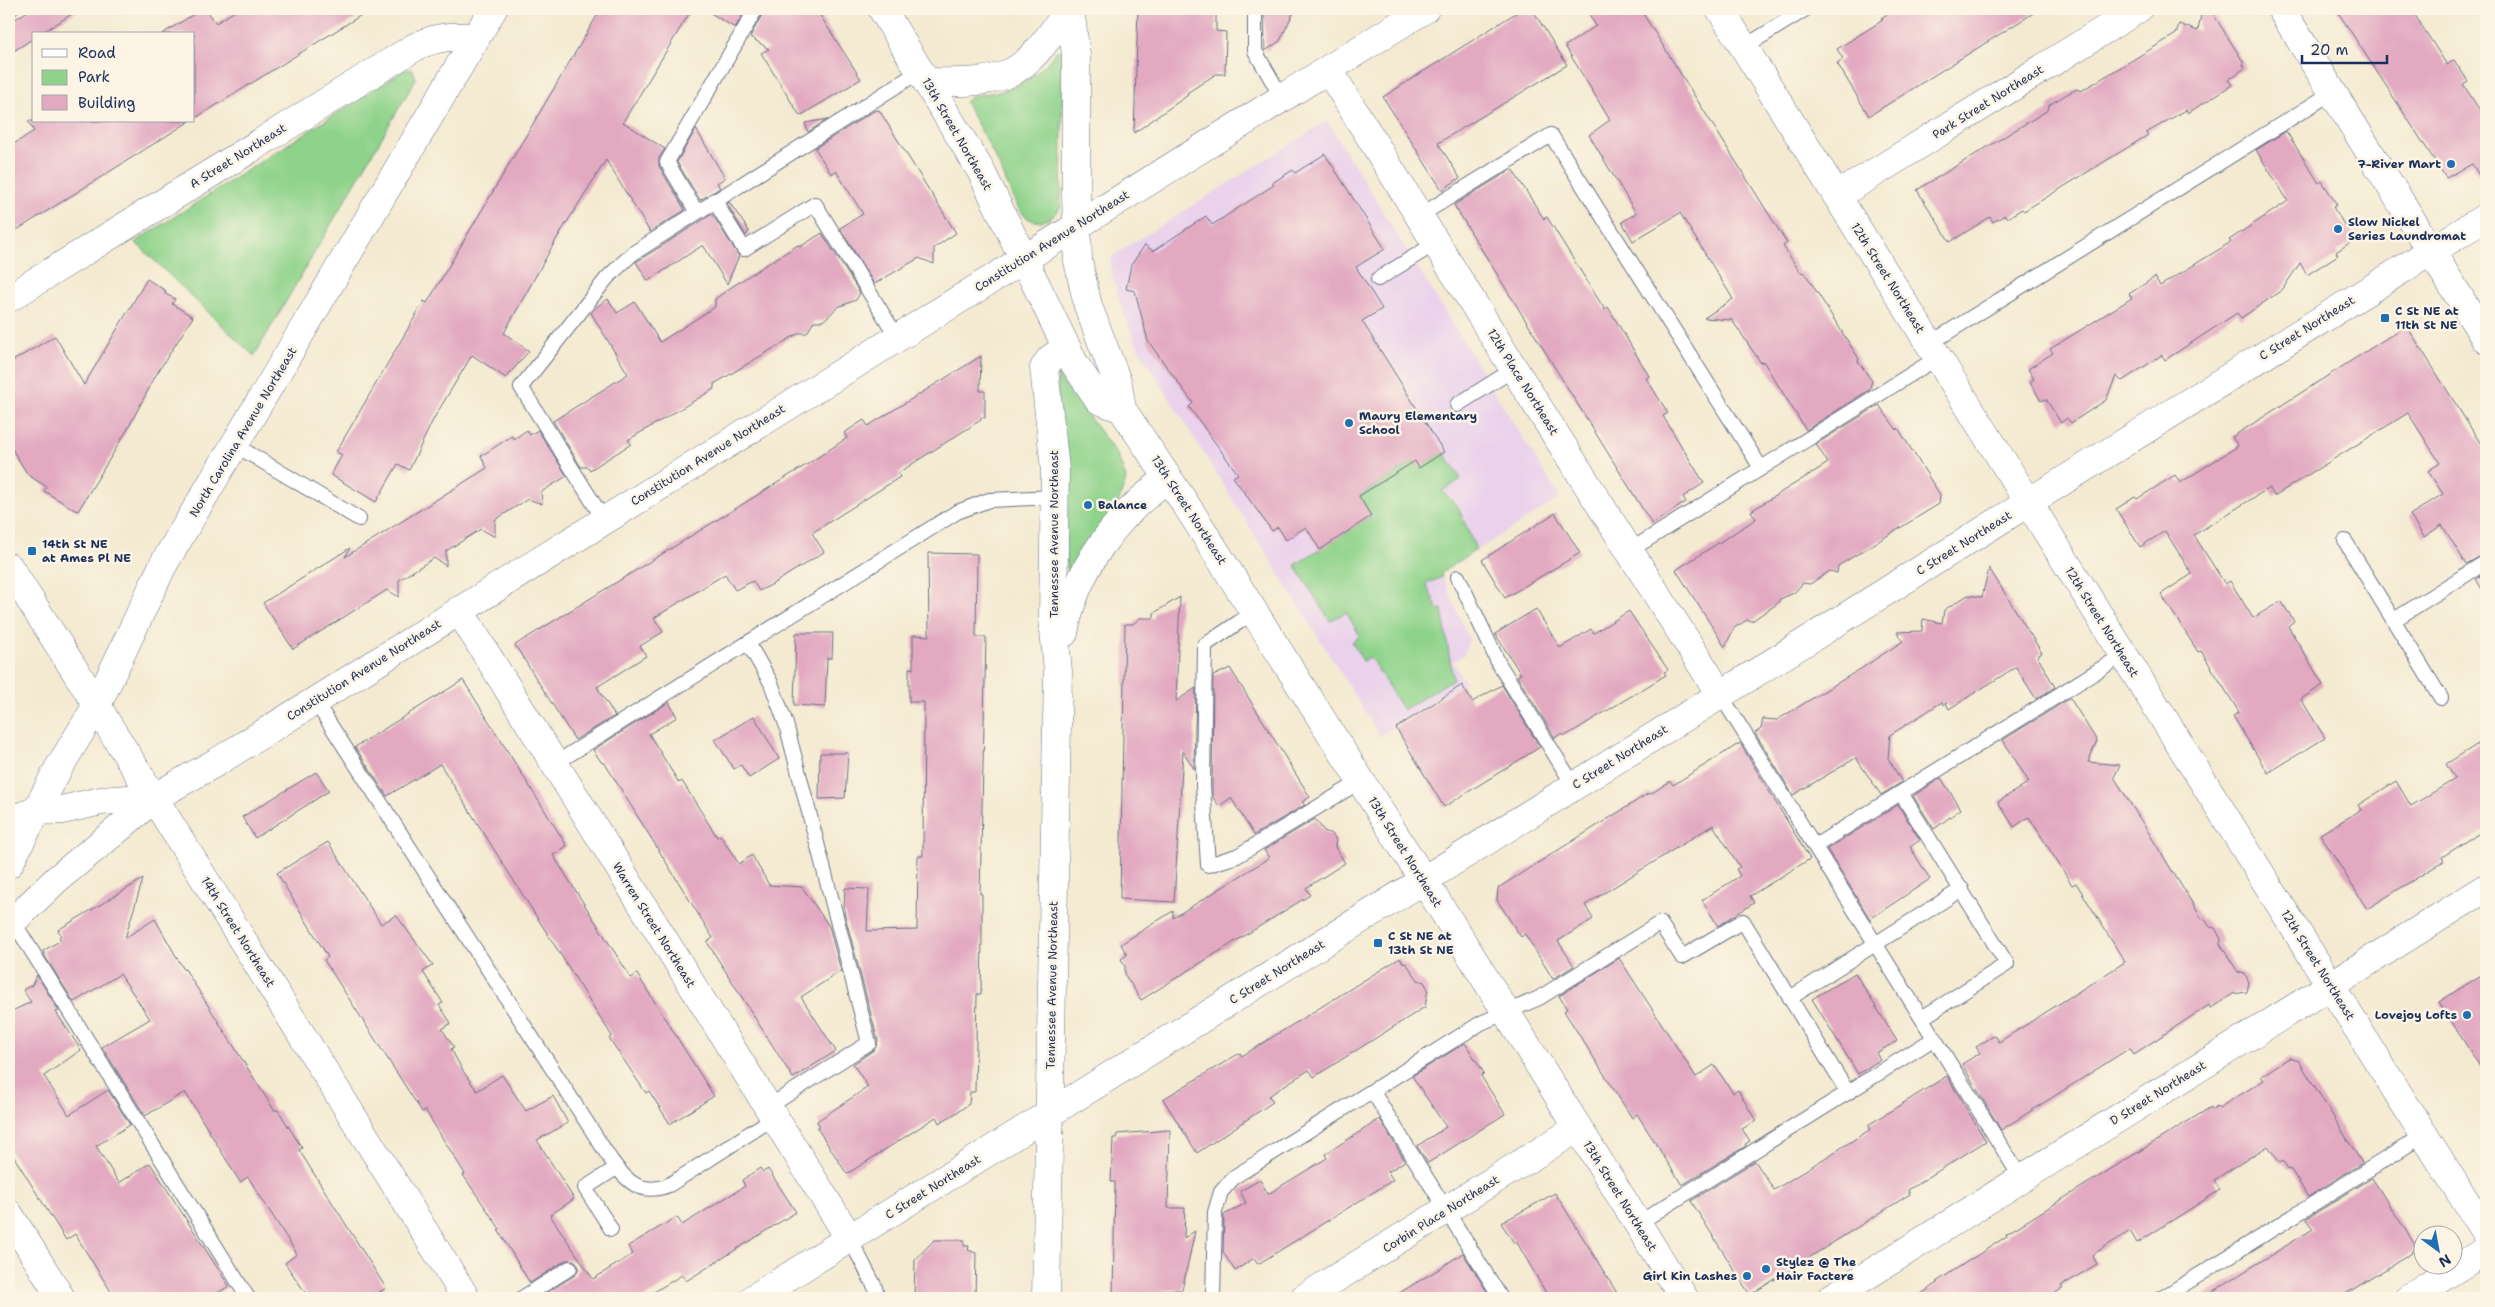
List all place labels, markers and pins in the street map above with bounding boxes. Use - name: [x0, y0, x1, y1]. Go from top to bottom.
- place label: 7-River Mart: [2358, 156, 2441, 172]
- marker: 7-River Mart: [2445, 158, 2457, 170]
- place label: Slow Nickel Series Laundromat: [2348, 214, 2466, 244]
- marker: Slow Nickel Series Laundromat: [2332, 223, 2344, 235]
- place label: C St NE at 11th St NE: [2395, 303, 2459, 333]
- marker: C St NE at 11th St NE: [2379, 312, 2391, 324]
- place label: Maury Elementary School: [1359, 408, 1477, 438]
- marker: Maury Elementary School: [1343, 417, 1355, 429]
- place label: Balance: [1098, 497, 1147, 513]
- marker: Balance: [1082, 499, 1094, 511]
- place label: 14th St NE at Ames Pl NE: [42, 536, 131, 566]
- marker: 14th St NE at Ames Pl NE: [26, 545, 38, 557]
- place label: C St NE at 13th St NE: [1388, 928, 1454, 958]
- marker: C St NE at 13th St NE: [1372, 937, 1384, 949]
- place label: Lovejoy Lofts: [2375, 1007, 2457, 1023]
- marker: Lovejoy Lofts: [2461, 1009, 2473, 1021]
- place label: Stylez @ The Hair Factere: [1776, 1254, 1856, 1284]
- marker: Stylez @ The Hair Factere: [1760, 1263, 1772, 1275]
- place label: Girl Kin Lashes: [1643, 1268, 1737, 1284]
- marker: Girl Kin Lashes: [1741, 1270, 1753, 1282]

